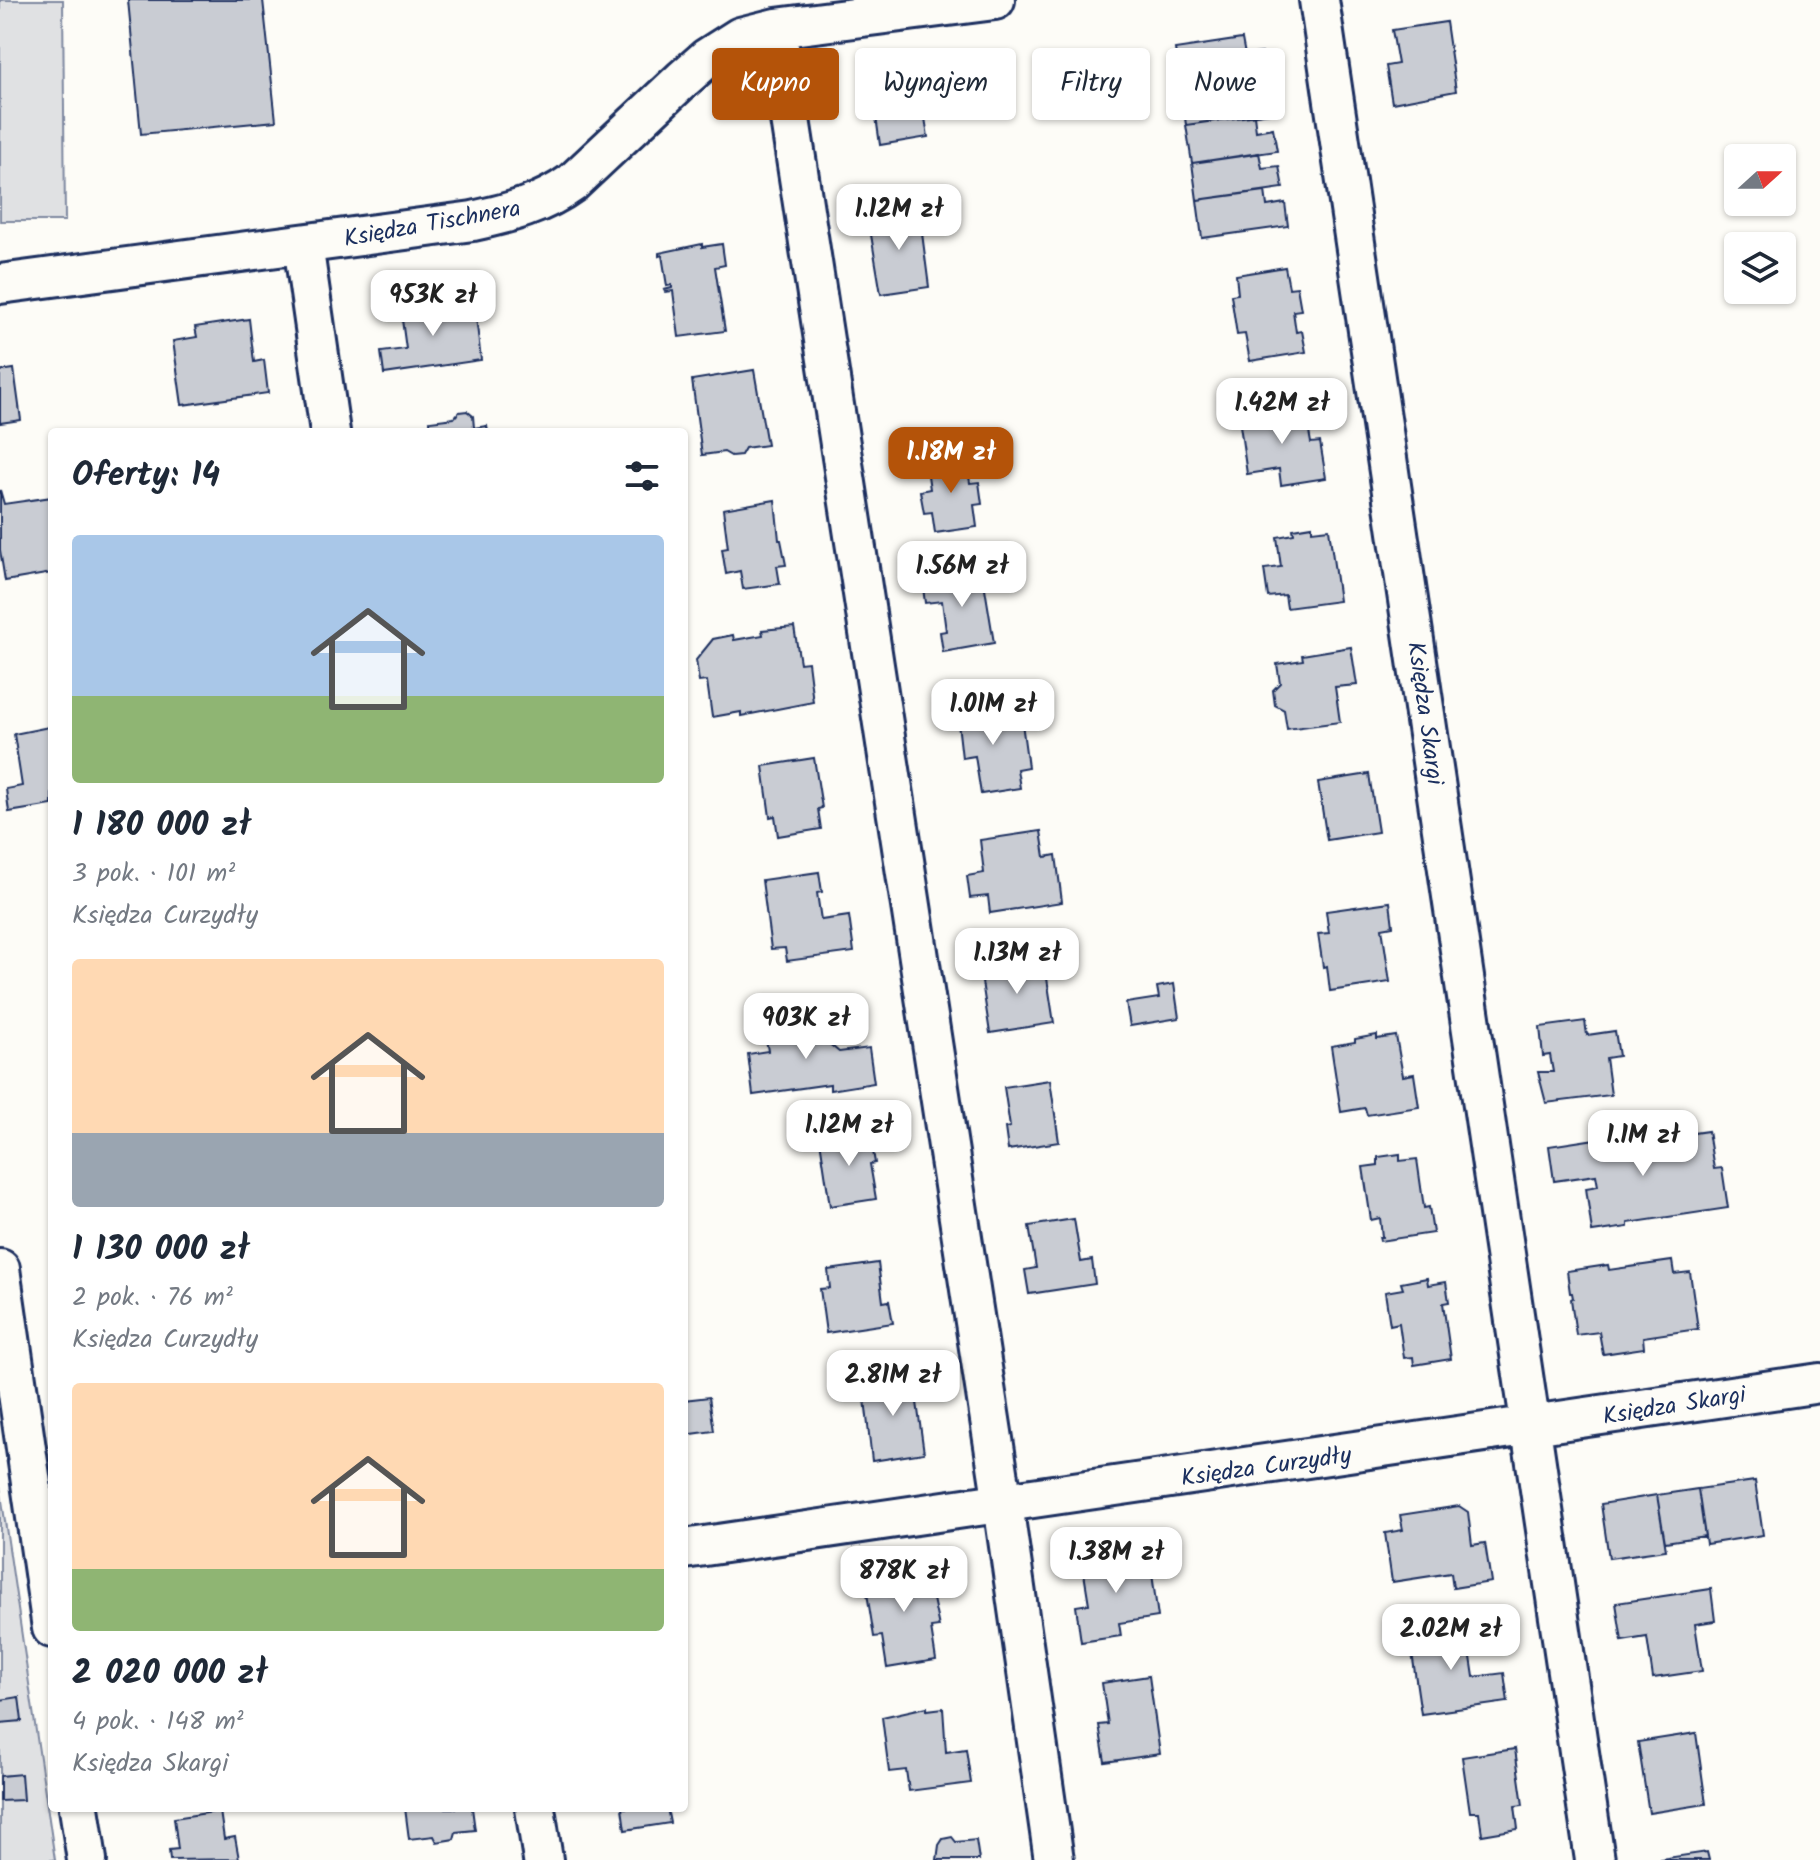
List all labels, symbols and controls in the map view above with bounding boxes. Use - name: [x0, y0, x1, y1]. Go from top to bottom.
- chip: Kupno: [712, 48, 839, 120]
- chip: Wynajem: [855, 48, 1016, 120]
- chip: Filtry: [1032, 48, 1150, 120]
- chip: Nowe: [1166, 48, 1285, 120]
- north arrow: [1724, 144, 1796, 216]
- map controls: [1724, 144, 1796, 304]
- pin: 1.12M zł: [816, 184, 982, 252]
- text: 1.12M zł: [854, 189, 944, 231]
- street label: Księdza Tischnera: [341, 190, 524, 259]
- button: layers: [1724, 232, 1796, 304]
- pin: 953K zł: [359, 270, 507, 338]
- text: 953K zł: [389, 275, 477, 317]
- pin: 1.42M zł: [1199, 378, 1365, 446]
- text: 1.42M zł: [1234, 383, 1330, 425]
- pin: 1.18M zł: [868, 427, 1034, 495]
- text: 1.18M zł: [906, 432, 996, 474]
- text: Oferty: 14: [72, 449, 220, 503]
- icon: filters: [620, 454, 664, 498]
- pin: 1.56M zł: [879, 541, 1045, 609]
- text: 1.56M zł: [915, 546, 1009, 588]
- icon: home: [296, 587, 440, 731]
- street label: Księdza Skargi: [1395, 639, 1454, 789]
- pin: 1.01M zł: [910, 679, 1076, 747]
- text: 1.01M zł: [949, 684, 1037, 726]
- text: 1 180 000 zł: [72, 799, 251, 853]
- text: 3 pok. · 101 m²: [72, 853, 235, 895]
- text: Księdza Curzydły: [72, 895, 258, 937]
- pin: 1.13M zł: [934, 928, 1100, 996]
- text: 1.13M zł: [973, 933, 1061, 975]
- pin: 903K zł: [732, 993, 880, 1061]
- text: 903K zł: [762, 998, 850, 1040]
- icon: home: [296, 1011, 440, 1155]
- pin: 1.12M zł: [766, 1100, 932, 1168]
- text: 1.12M zł: [804, 1105, 894, 1147]
- pin: 1.1M zł: [1569, 1110, 1717, 1178]
- text: 1.1M zł: [1606, 1115, 1680, 1157]
- text: 1 130 000 zł: [72, 1223, 250, 1277]
- text: 2 pok. · 76 m²: [72, 1277, 233, 1319]
- text: Księdza Curzydły: [72, 1319, 258, 1361]
- pin: 2.81M zł: [810, 1350, 976, 1418]
- text: 2.81M zł: [845, 1355, 941, 1397]
- street label: Księdza Skargi: [1600, 1376, 1750, 1437]
- icon: home: [296, 1435, 440, 1579]
- street label: Księdza Curzydły: [1179, 1436, 1355, 1499]
- pin: 1.38M zł: [1033, 1527, 1199, 1595]
- text: 1.38M zł: [1068, 1532, 1164, 1574]
- pin: 878K zł: [830, 1546, 978, 1614]
- text: 878K zł: [858, 1551, 950, 1593]
- pin: 2.02M zł: [1368, 1604, 1534, 1672]
- text: 2.02M zł: [1400, 1609, 1502, 1651]
- text: 2 020 000 zł: [72, 1647, 267, 1701]
- text: 4 pok. · 148 m²: [72, 1701, 244, 1743]
- text: Księdza Skargi: [72, 1743, 228, 1785]

